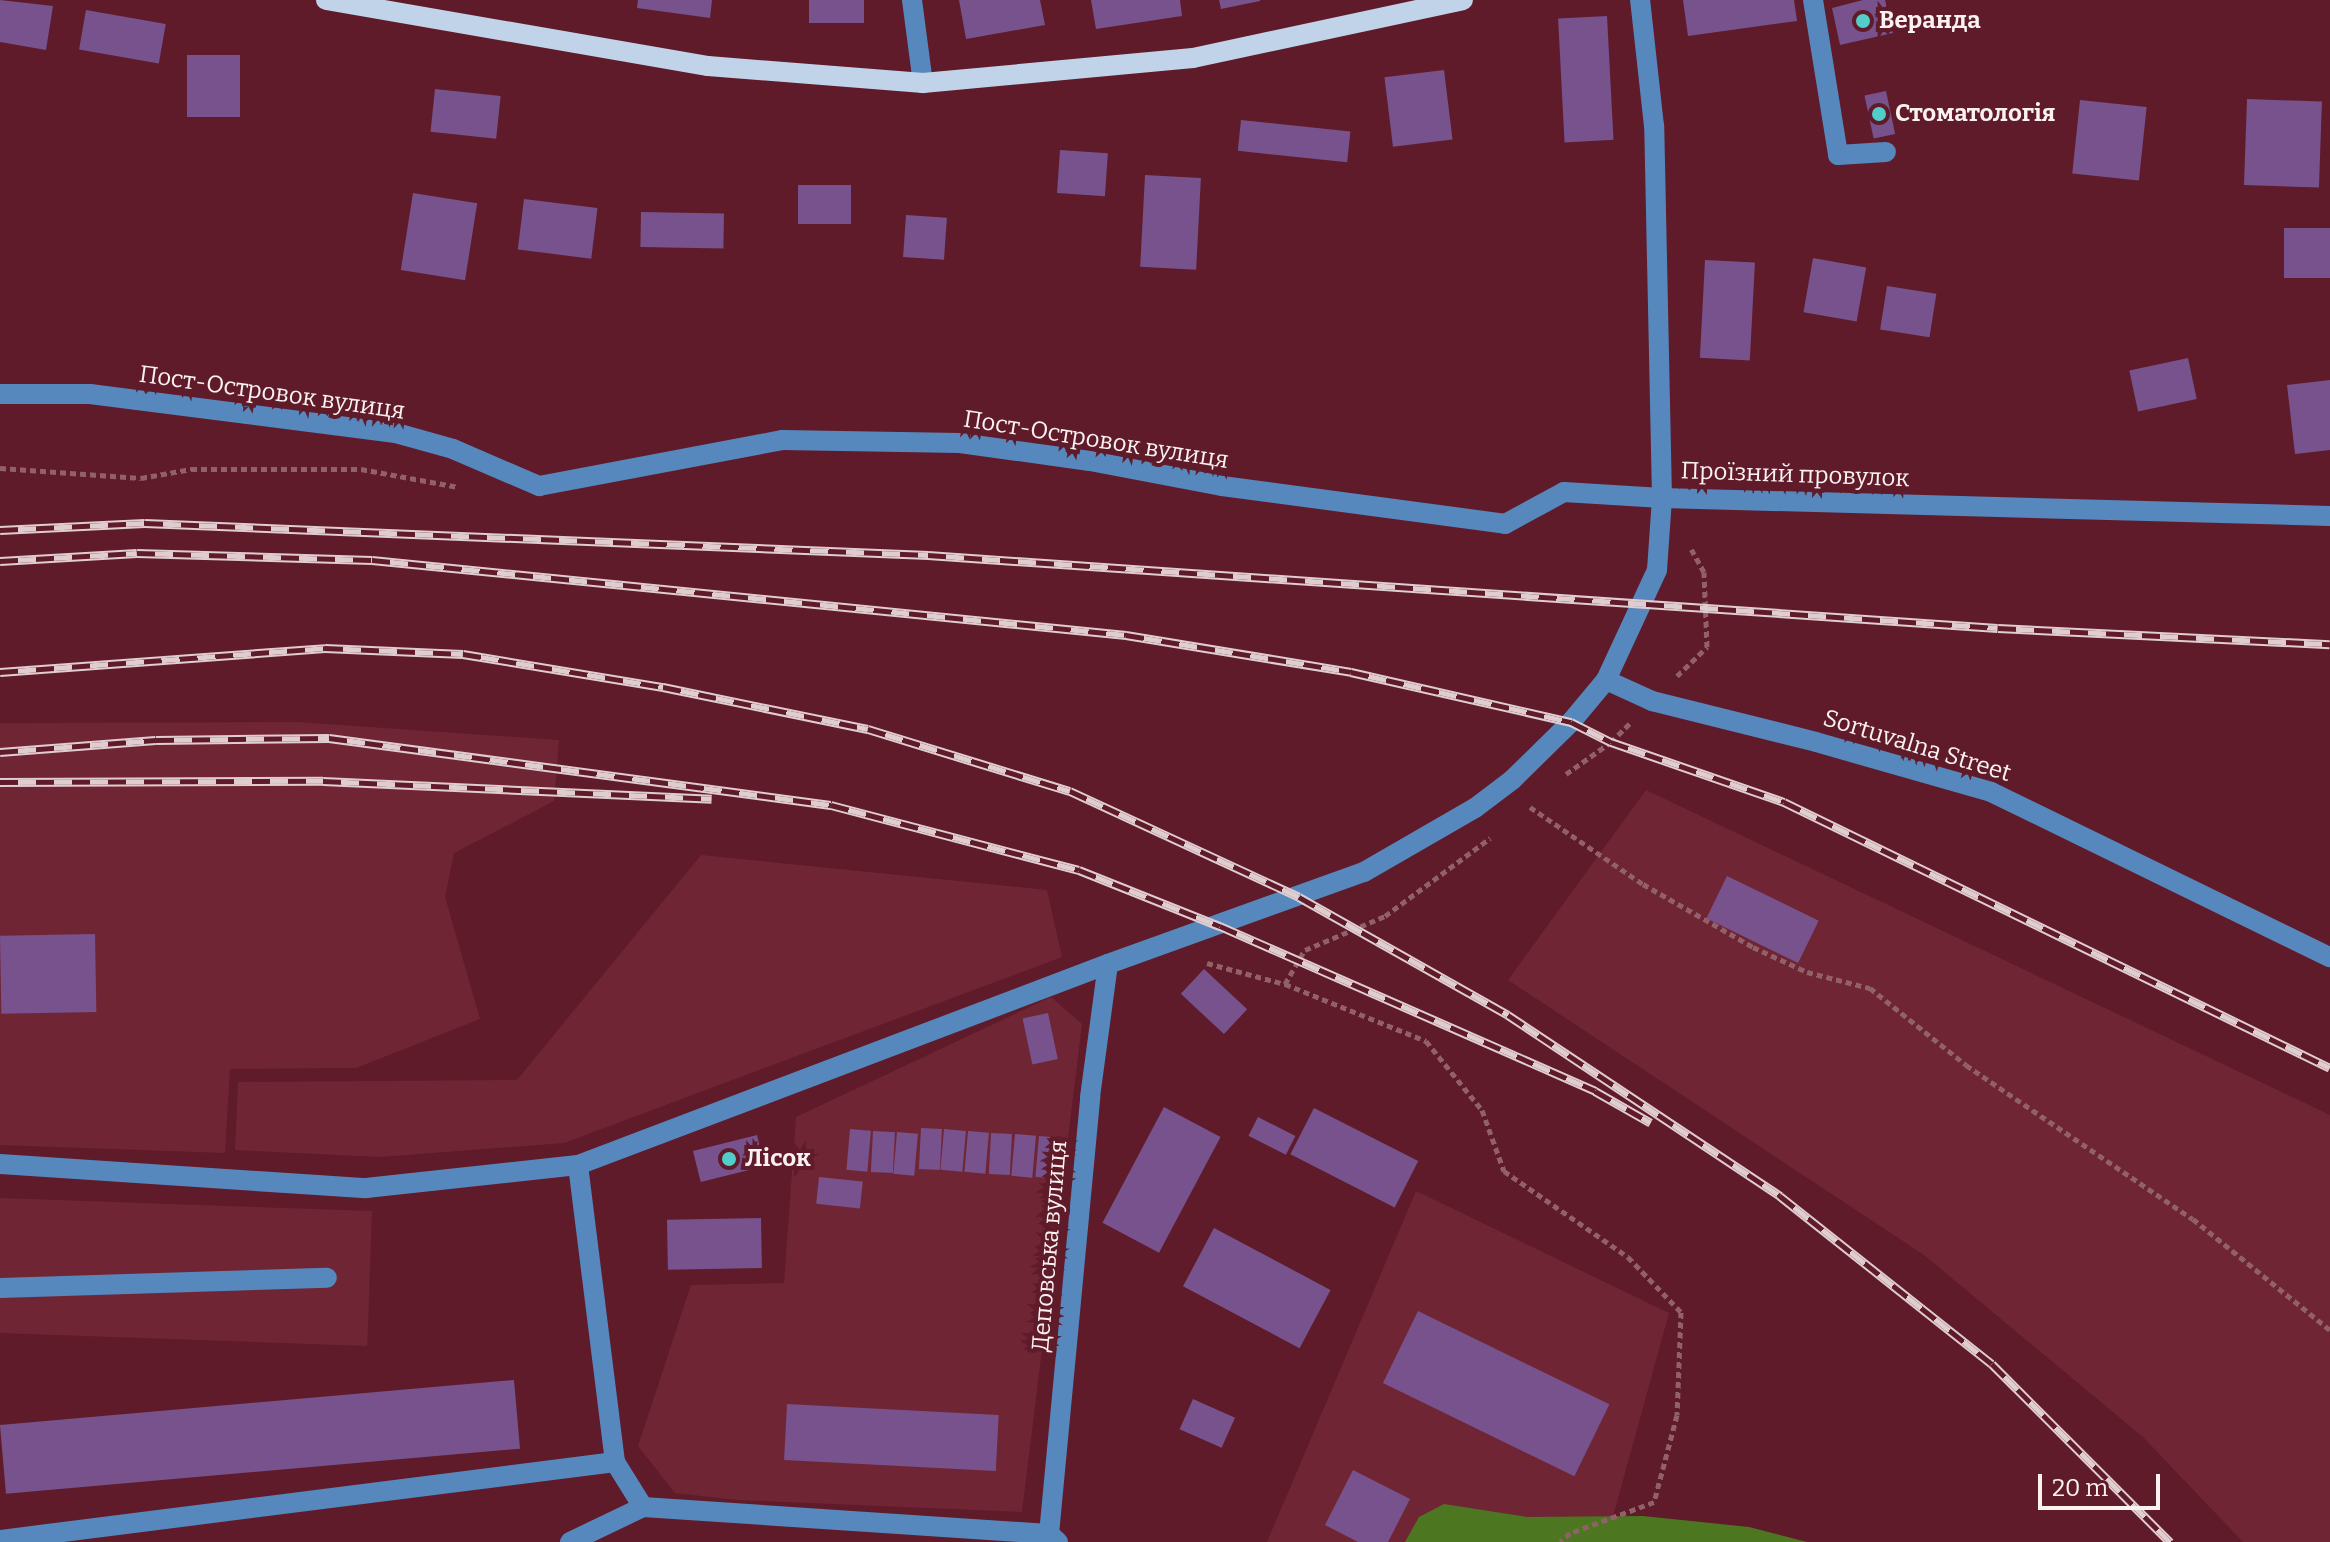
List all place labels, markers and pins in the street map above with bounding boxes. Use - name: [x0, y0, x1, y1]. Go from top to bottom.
- place label: Веранда: [1879, 7, 1981, 35]
- marker: Веранда: [1854, 12, 1872, 30]
- place label: Стоматологія: [1895, 100, 2055, 128]
- marker: Стоматологія: [1870, 105, 1888, 123]
- place label: Лісок: [745, 1145, 811, 1173]
- marker: Лісок: [720, 1150, 738, 1168]

